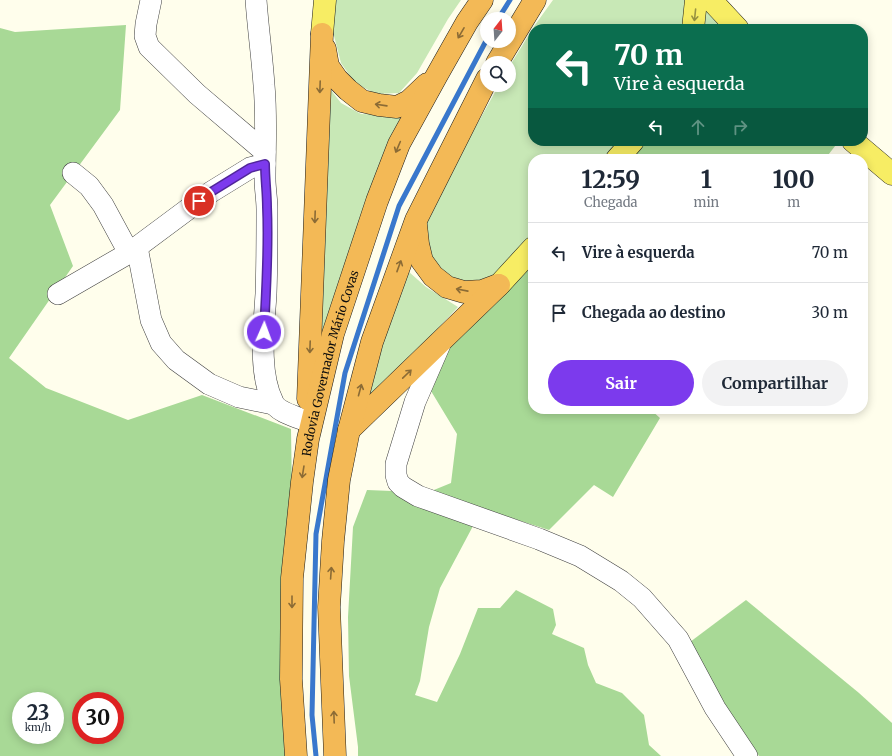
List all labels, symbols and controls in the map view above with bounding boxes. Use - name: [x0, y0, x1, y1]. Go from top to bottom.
- one-way arrow: [691, 8, 698, 21]
- north arrow: [480, 12, 516, 48]
- map controls: [480, 12, 516, 92]
- one-way arrow: [457, 27, 465, 39]
- text: 70 m: [614, 37, 683, 73]
- icon: left: [548, 40, 600, 92]
- button: search: [480, 56, 516, 92]
- text: Vire à esquerda: [614, 72, 745, 95]
- one-way arrow: [316, 80, 323, 93]
- one-way arrow: [375, 101, 388, 109]
- icon: left: [645, 116, 667, 138]
- icon: ahead: [687, 116, 709, 138]
- icon: right: [729, 116, 751, 138]
- one-way arrow: [394, 140, 402, 152]
- text: 12:59: [581, 164, 640, 195]
- text: 1: [701, 164, 712, 195]
- text: 100: [773, 164, 815, 195]
- pin: [182, 184, 216, 218]
- icon: arrive: [188, 190, 210, 212]
- text: Chegada: [584, 194, 638, 211]
- text: min: [694, 194, 719, 211]
- text: m: [787, 194, 800, 211]
- one-way arrow: [311, 210, 318, 223]
- icon: left: [548, 242, 570, 264]
- text: Vire à esquerda: [582, 243, 695, 262]
- text: 70 m: [812, 243, 848, 262]
- one-way arrow: [396, 261, 404, 273]
- street label: Rodovia Governador Mário Covas: [298, 268, 361, 457]
- one-way arrow: [455, 286, 468, 294]
- icon: arrive: [548, 302, 570, 324]
- text: Chegada ao destino: [582, 303, 725, 322]
- text: 30 m: [811, 303, 848, 322]
- position arrow: [243, 311, 285, 353]
- one-way arrow: [306, 340, 313, 353]
- button: Sair: [548, 360, 694, 406]
- button: Compartilhar: [702, 360, 848, 406]
- one-way arrow: [402, 369, 412, 379]
- one-way arrow: [356, 384, 364, 397]
- one-way arrow: [299, 465, 307, 478]
- one-way arrow: [327, 567, 334, 580]
- one-way arrow: [288, 595, 296, 608]
- speed limit sign: 30: [72, 692, 124, 744]
- text: 23: [27, 700, 49, 725]
- one-way arrow: [330, 711, 337, 724]
- text: km/h: [25, 721, 51, 734]

